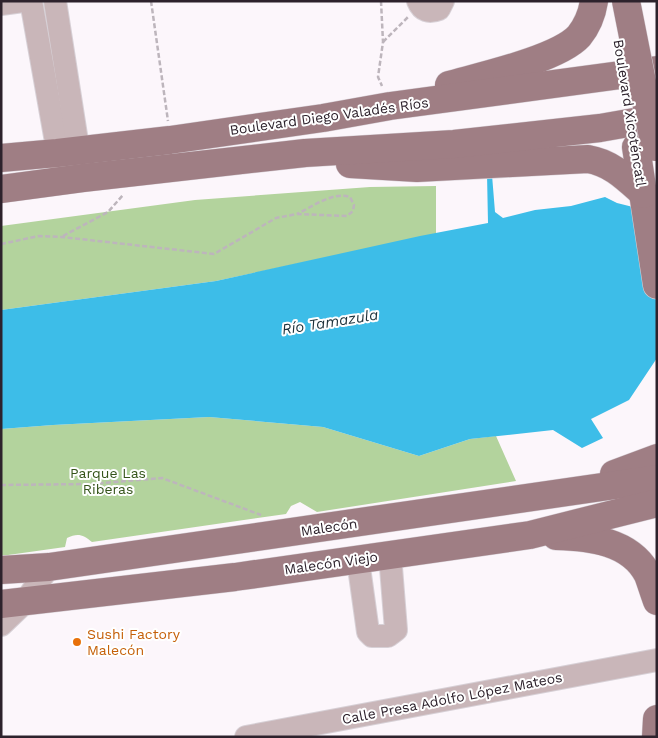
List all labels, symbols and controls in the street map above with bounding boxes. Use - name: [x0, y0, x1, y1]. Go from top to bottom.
- street label: Boulevard Xicoténcatl: [610, 38, 650, 188]
- street label: Boulevard Diego Valadés Ríos: [229, 94, 429, 138]
- water label: Río Tamazula: [281, 306, 379, 338]
- park label: Parque Las Riberas: [70, 465, 146, 497]
- street label: Malecón: [300, 515, 358, 539]
- street label: Malecón Viejo: [283, 549, 379, 577]
- place label: Sushi Factory Malecón: [87, 626, 181, 658]
- marker: Sushi Factory Malecón: [71, 636, 83, 648]
- street label: Calle Presa Adolfo López Mateos: [340, 669, 564, 727]

